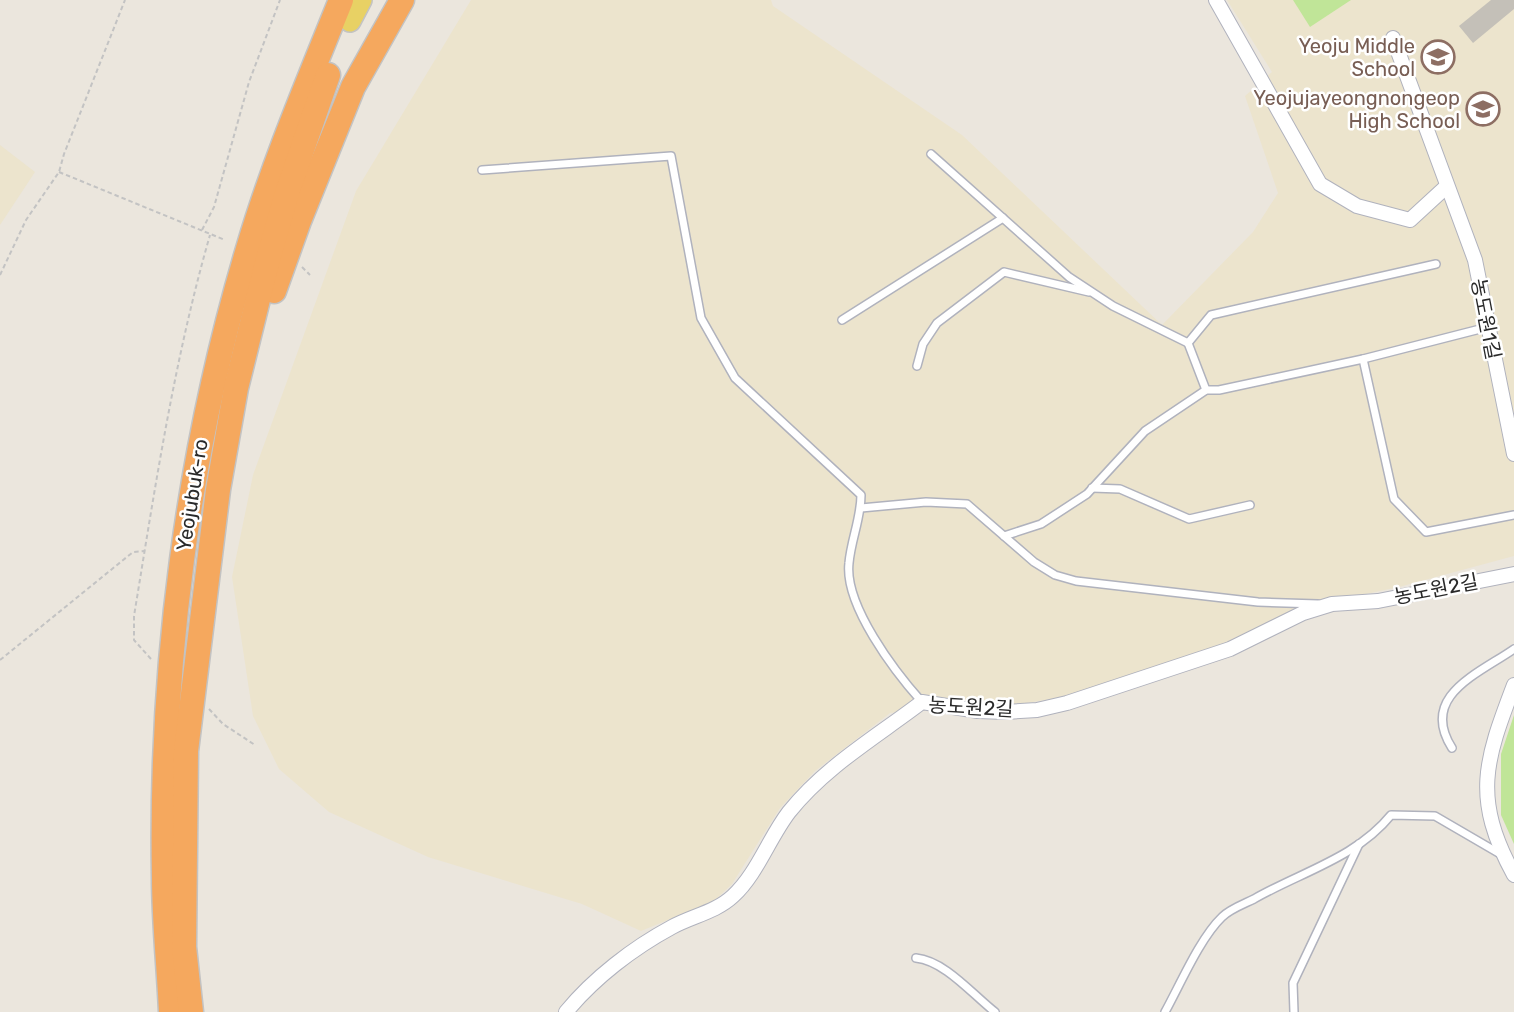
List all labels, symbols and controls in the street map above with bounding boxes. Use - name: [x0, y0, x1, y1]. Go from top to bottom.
- place label: Yeoju Middle School: [1298, 34, 1415, 81]
- school or university icon: Yeoju Middle School: [1420, 39, 1456, 75]
- place label: Yeojujayeongnongeop High School: [1253, 86, 1460, 133]
- school or university icon: Yeojujayeongnongeop High School: [1465, 91, 1501, 127]
- street label: 농도원1길: [1466, 276, 1506, 362]
- street label: Yeojubuk-ro: [171, 437, 213, 553]
- street label: 농도원2길: [1392, 569, 1480, 609]
- street label: 농도원2길: [928, 693, 1014, 721]

